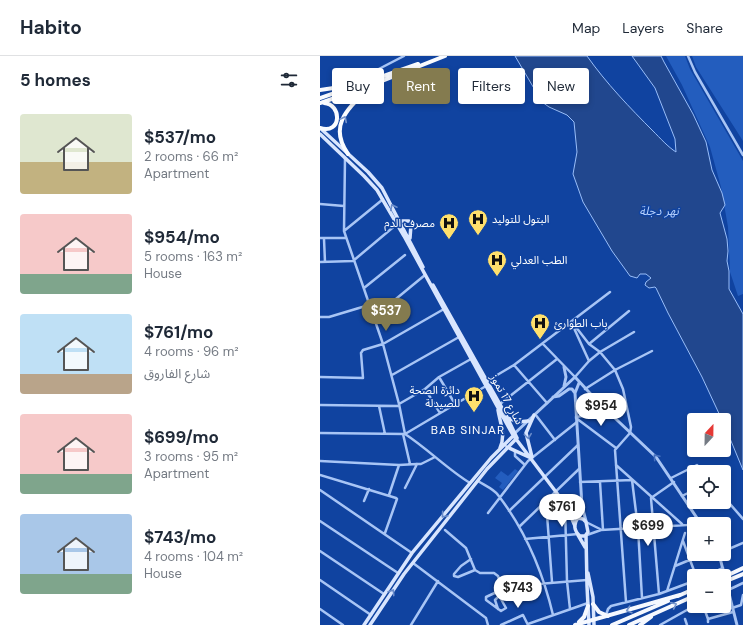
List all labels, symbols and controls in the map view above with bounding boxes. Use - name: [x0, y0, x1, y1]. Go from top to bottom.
- text: Habito: [20, 15, 82, 40]
- text: Map: [572, 19, 600, 37]
- text: Layers: [622, 19, 664, 37]
- text: Share: [686, 19, 723, 37]
- chip: Buy: [332, 68, 384, 104]
- chip: Rent: [392, 68, 450, 104]
- chip: Filters: [458, 68, 525, 104]
- chip: New: [533, 68, 589, 104]
- text: 5 homes: [20, 69, 91, 91]
- icon: filters: [278, 69, 300, 91]
- one-way arrow: [339, 115, 347, 123]
- text: $537/mo: [144, 126, 216, 148]
- icon: home: [52, 130, 100, 178]
- text: 2 rooms · 66 m²: [144, 148, 238, 165]
- text: Apartment: [144, 165, 209, 182]
- water label: نهر دجلة: [639, 203, 680, 219]
- one-way arrow: [390, 204, 398, 211]
- hospital icon: البتول للتوليد: [467, 208, 489, 236]
- hospital icon: مصرف الدم: [438, 212, 460, 240]
- place label: البتول للتوليد: [492, 212, 549, 226]
- place label: مصرف الدم: [384, 216, 435, 231]
- text: $954/mo: [144, 226, 220, 248]
- icon: home: [52, 230, 100, 278]
- text: 5 rooms · 163 m²: [144, 248, 242, 265]
- hospital icon: الطب العدلي: [486, 249, 508, 277]
- place label: الطب العدلي: [511, 253, 567, 270]
- text: House: [144, 265, 182, 282]
- pin: $537: [362, 298, 410, 332]
- text: $537: [371, 302, 401, 319]
- hospital icon: باب الطوارئ: [529, 312, 551, 340]
- place label: باب الطوارئ: [554, 316, 608, 330]
- text: $761/mo: [144, 321, 213, 343]
- icon: home: [52, 330, 100, 378]
- text: 4 rooms · 96 m²: [144, 343, 239, 360]
- text: شارع الفاروق: [144, 365, 210, 382]
- street label: شارع 17 تموز: [486, 370, 527, 427]
- place label: دائرة الصحة للصيدلة: [410, 383, 460, 410]
- hospital icon: دائرة الصحة للصيدلة: [463, 385, 485, 413]
- pin: $954: [577, 393, 625, 427]
- text: $954: [585, 397, 617, 414]
- north arrow: [687, 413, 731, 457]
- map controls: [687, 413, 731, 613]
- district label: BAB SINJAR: [431, 422, 505, 438]
- text: $699/mo: [144, 426, 219, 448]
- icon: home: [52, 430, 100, 478]
- one-way arrow: [523, 433, 532, 440]
- text: 3 rooms · 95 m²: [144, 448, 238, 465]
- one-way arrow: [653, 455, 660, 462]
- text: Apartment: [144, 465, 209, 482]
- button: locate: [687, 465, 731, 509]
- pin: $761: [538, 494, 586, 528]
- text: $761: [548, 498, 576, 515]
- one-way arrow: [441, 510, 448, 518]
- pin: $699: [624, 513, 672, 547]
- text: $699: [632, 517, 664, 534]
- button: +: [687, 517, 731, 561]
- text: $743/mo: [144, 526, 216, 548]
- icon: home: [52, 530, 100, 578]
- text: 4 rooms · 104 m²: [144, 548, 243, 565]
- text: House: [144, 565, 182, 582]
- button: −: [687, 569, 731, 613]
- pin: $743: [494, 575, 542, 609]
- text: $743: [503, 579, 533, 596]
- one-way arrow: [387, 590, 394, 597]
- one-way arrow: [670, 601, 677, 609]
- one-way arrow: [626, 605, 633, 614]

